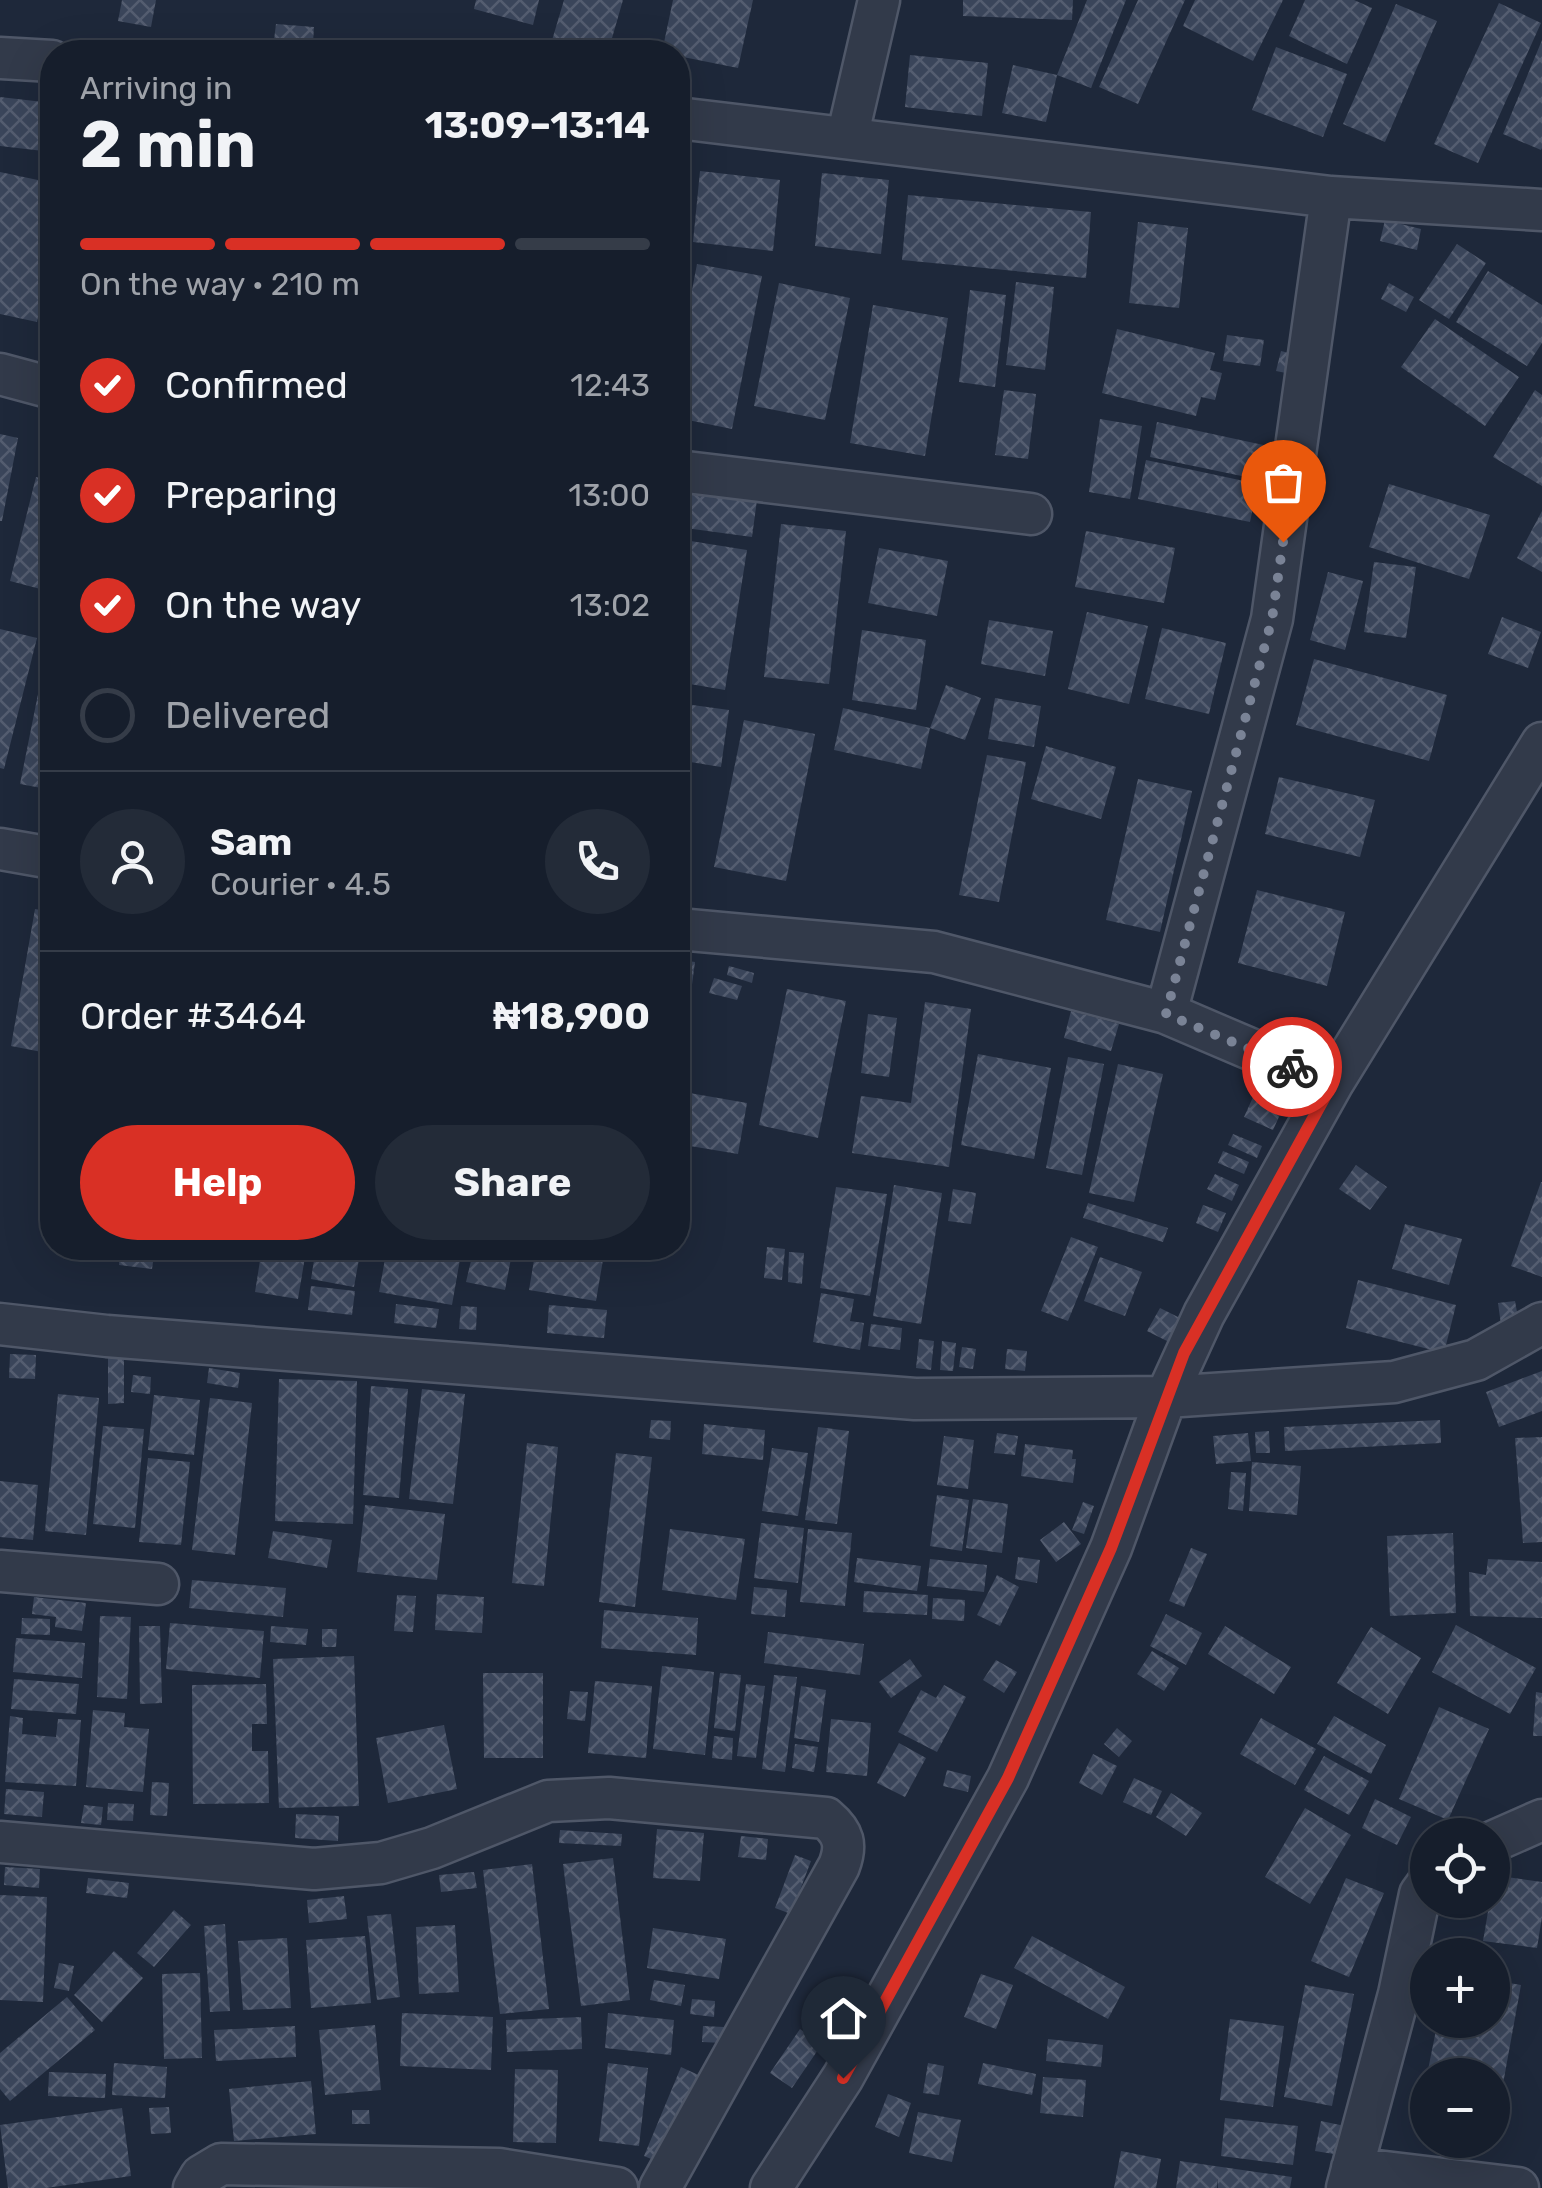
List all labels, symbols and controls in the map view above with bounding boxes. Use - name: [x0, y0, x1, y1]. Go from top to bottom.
- text: Arriving in: [80, 69, 232, 107]
- text: 13:09–13:14: [425, 102, 650, 148]
- text: 2 min: [80, 106, 256, 183]
- text: On the way · 210 m: [80, 265, 360, 303]
- icon: check: [80, 358, 135, 413]
- text: Confirmed: [165, 362, 348, 408]
- text: 12:43: [570, 366, 650, 404]
- pin: [1241, 440, 1326, 543]
- icon: bag: [1256, 455, 1311, 510]
- icon: check: [80, 468, 135, 523]
- text: Preparing: [165, 472, 338, 518]
- text: 13:00: [568, 476, 650, 514]
- icon: check: [80, 578, 135, 633]
- text: On the way: [165, 582, 361, 628]
- text: 13:02: [570, 586, 650, 624]
- text: Delivered: [165, 692, 330, 738]
- button: person: [80, 809, 185, 914]
- button: phone: [545, 809, 650, 914]
- text: Sam: [210, 819, 292, 865]
- text: Courier · 4.5: [210, 865, 391, 903]
- text: Order #3464: [80, 993, 306, 1039]
- text: ₦18,900: [493, 993, 650, 1039]
- courier: [1242, 1017, 1342, 1117]
- icon: bike: [1265, 1040, 1320, 1095]
- button: Help: [80, 1125, 355, 1240]
- button: Share: [375, 1125, 650, 1240]
- map controls: [1410, 1818, 1510, 2158]
- button: locate: [1410, 1818, 1510, 1918]
- button: +: [1410, 1938, 1510, 2038]
- pin: [801, 1976, 886, 2079]
- icon: home: [816, 1991, 871, 2046]
- button: −: [1410, 2058, 1510, 2158]

